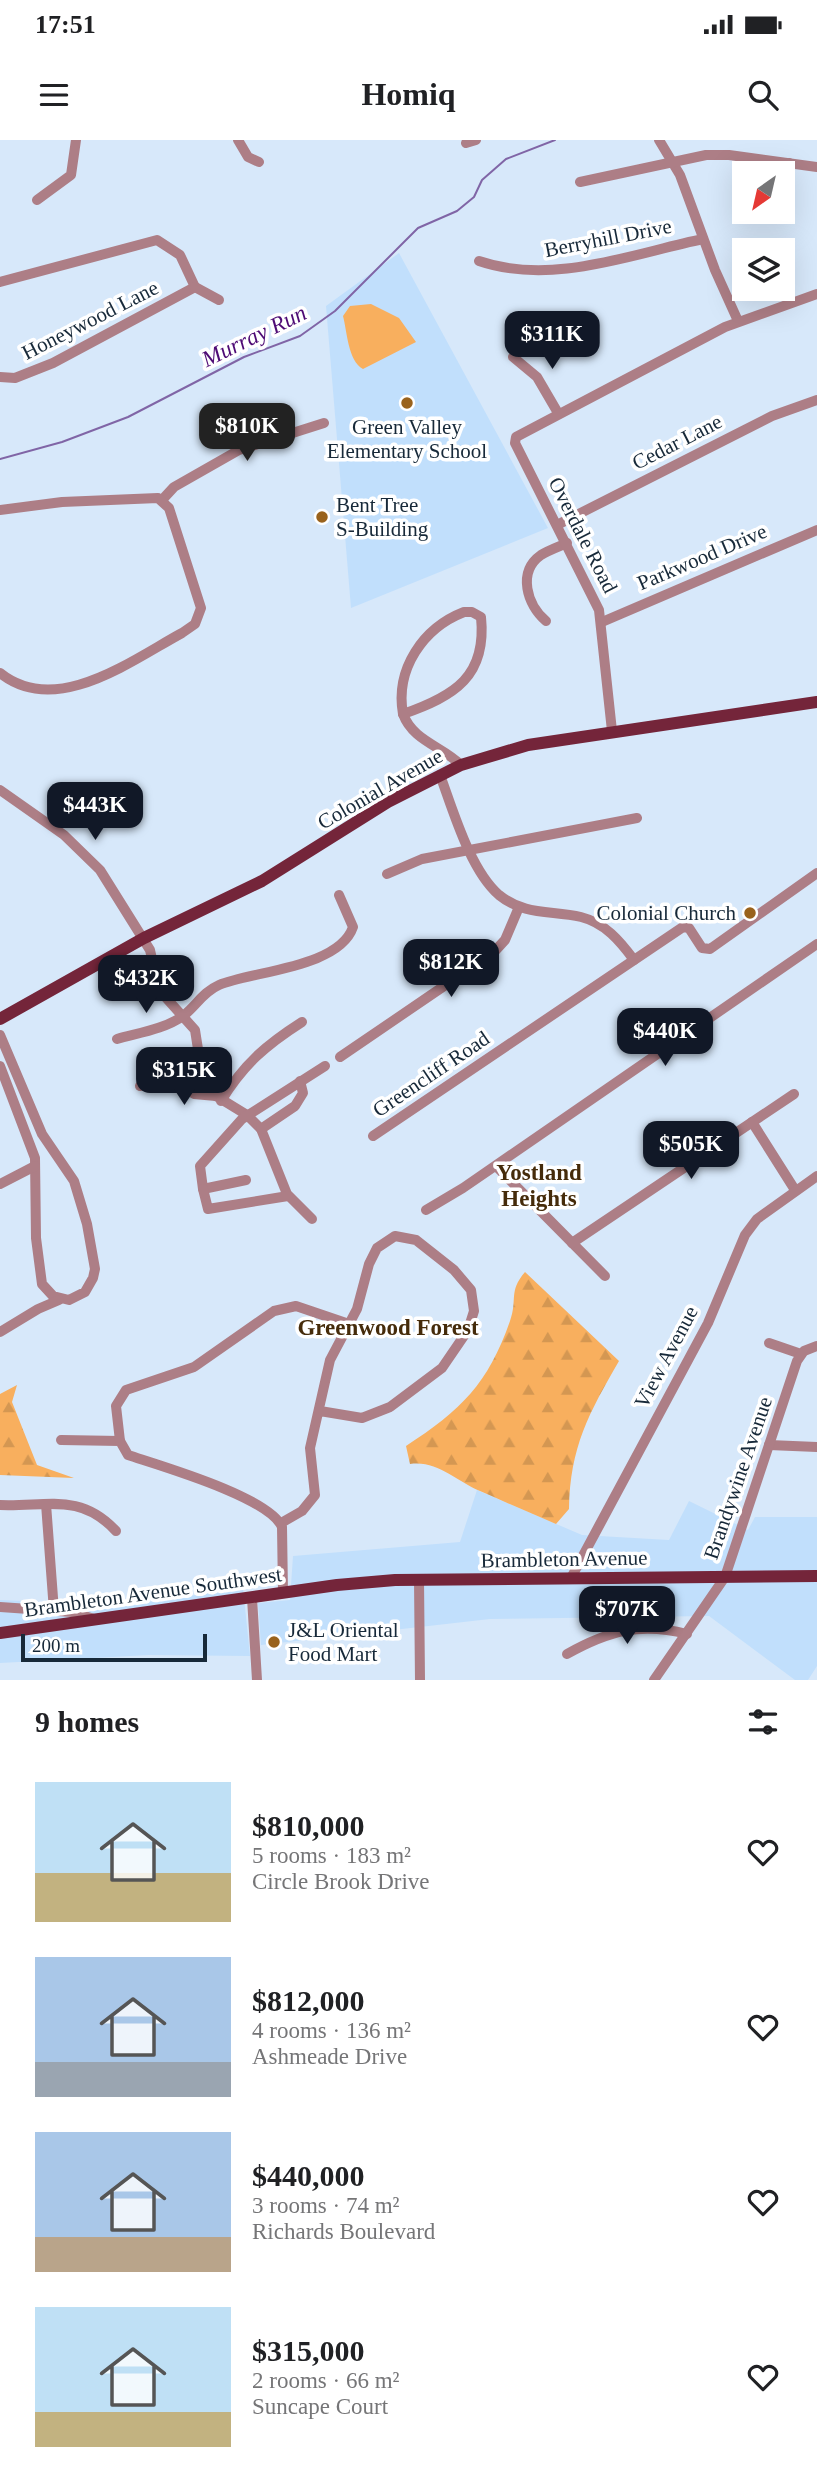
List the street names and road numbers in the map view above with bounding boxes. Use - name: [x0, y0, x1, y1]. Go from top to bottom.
- street label: Berryhill Drive: [542, 214, 674, 262]
- street label: Honeywood Lane: [18, 275, 162, 365]
- street label: Cedar Lane: [628, 409, 726, 475]
- street label: Overdale Road: [544, 473, 623, 597]
- street label: Parkwood Drive: [634, 519, 770, 595]
- street label: Colonial Avenue: [313, 744, 447, 834]
- street label: Greencliff Road: [368, 1026, 494, 1122]
- street label: View Avenue: [629, 1302, 703, 1412]
- street label: Brandywine Avenue: [699, 1393, 777, 1563]
- street label: Brambleton Avenue: [480, 1546, 648, 1572]
- street label: Brambleton Avenue Southwest: [23, 1562, 283, 1622]

